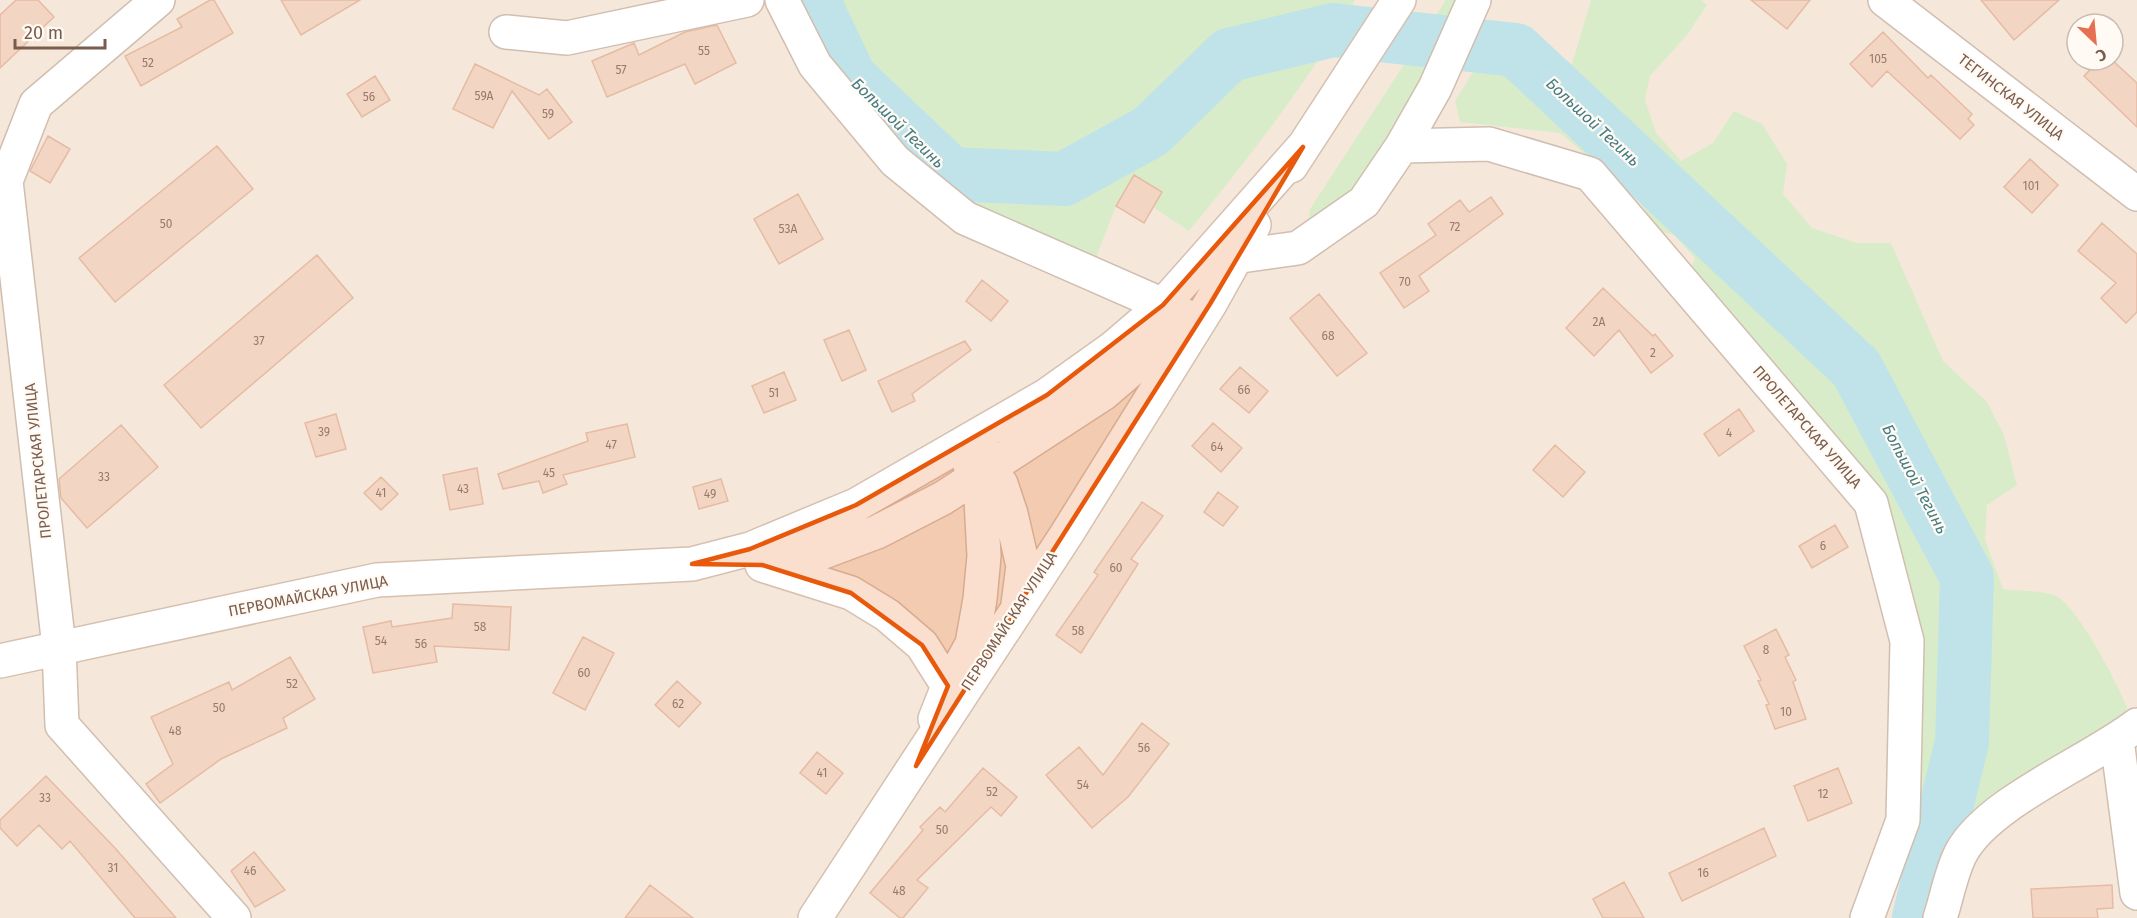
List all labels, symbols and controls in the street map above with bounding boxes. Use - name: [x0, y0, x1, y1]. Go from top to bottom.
- scale bar: [15, 12, 105, 50]
- north arrow: [2065, 12, 2125, 72]
- text: 20 m: [24, 22, 63, 44]
- house number: 55: [698, 44, 710, 58]
- text: С: [2092, 44, 2110, 66]
- street label: ТЕГИНСКАЯ УЛИЦА: [1955, 50, 2068, 144]
- house number: 105: [1869, 52, 1887, 66]
- house number: 52: [142, 56, 154, 70]
- house number: 57: [615, 63, 627, 77]
- water label: Большой Тегинь: [848, 74, 948, 172]
- water label: Большой Тегинь: [1542, 74, 1644, 170]
- house number: 59А: [475, 89, 494, 103]
- house number: 56: [363, 90, 375, 104]
- house number: 59: [542, 107, 554, 121]
- house number: 101: [2023, 179, 2039, 193]
- house number: 50: [160, 217, 173, 231]
- house number: 72: [1449, 220, 1461, 234]
- house number: 53А: [779, 222, 798, 236]
- house number: 70: [1399, 275, 1411, 289]
- house number: 2А: [1593, 315, 1606, 329]
- house number: 68: [1321, 329, 1335, 343]
- house number: 37: [253, 334, 265, 348]
- house number: 2: [1650, 346, 1656, 360]
- street label: ПРОЛЕТАРСКАЯ УЛИЦА: [1749, 362, 1865, 492]
- street label: ПРОЛЕТАРСКАЯ УЛИЦА: [21, 382, 55, 540]
- house number: 66: [1238, 383, 1250, 397]
- house number: 51: [769, 386, 779, 400]
- water label: Большой Тегинь: [1878, 421, 1952, 537]
- house number: 39: [318, 425, 330, 439]
- house number: 4: [1726, 426, 1733, 440]
- house number: 47: [605, 438, 617, 452]
- house number: 64: [1211, 440, 1224, 454]
- house number: 45: [543, 466, 555, 480]
- house number: 33: [98, 470, 110, 484]
- house number: 43: [457, 482, 469, 496]
- house number: 41: [376, 486, 386, 500]
- house number: 49: [704, 487, 716, 501]
- house number: 6: [1820, 539, 1826, 553]
- street label: ПЕРВОМАЙСКАЯ УЛИЦА: [957, 548, 1061, 694]
- house number: 60: [1109, 561, 1123, 575]
- street label: ПЕРВОМАЙСКАЯ УЛИЦА: [227, 572, 390, 620]
- house number: 58: [474, 620, 487, 634]
- house number: 58: [1072, 624, 1085, 638]
- house number: 54: [375, 634, 388, 648]
- house number: 56: [415, 637, 427, 651]
- house number: 8: [1763, 643, 1770, 657]
- house number: 60: [577, 666, 591, 680]
- house number: 52: [286, 677, 298, 691]
- house number: 62: [672, 697, 684, 711]
- house number: 50: [213, 701, 226, 715]
- house number: 10: [1780, 705, 1792, 719]
- house number: 48: [169, 724, 182, 738]
- house number: 56: [1138, 741, 1150, 755]
- house number: 41: [817, 766, 827, 780]
- house number: 54: [1077, 778, 1090, 792]
- house number: 52: [986, 785, 998, 799]
- house number: 12: [1817, 787, 1829, 801]
- house number: 33: [39, 791, 51, 805]
- house number: 50: [936, 823, 949, 837]
- house number: 31: [108, 861, 118, 875]
- house number: 46: [244, 864, 256, 878]
- house number: 16: [1697, 866, 1709, 880]
- house number: 48: [893, 884, 906, 898]

